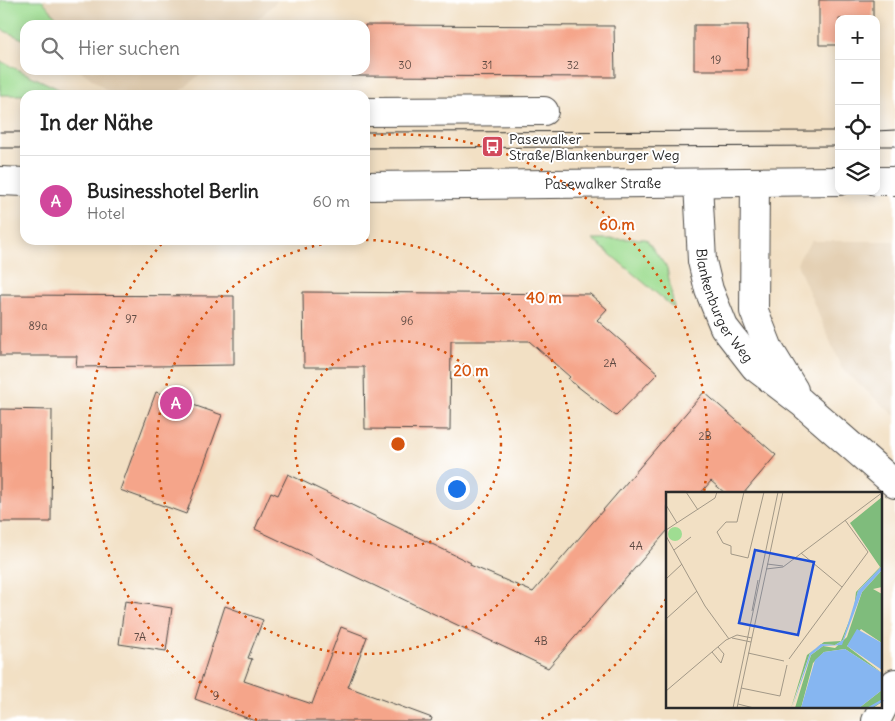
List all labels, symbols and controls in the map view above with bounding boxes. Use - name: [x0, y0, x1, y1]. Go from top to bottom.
- map controls: [835, 15, 880, 195]
- button: +: [835, 15, 880, 60]
- search box: [20, 20, 370, 75]
- icon: search: [38, 34, 66, 62]
- text: Hier suchen: [78, 36, 180, 60]
- house number: 19: [711, 53, 721, 67]
- house number: 30: [398, 58, 412, 72]
- house number: 31: [482, 58, 492, 72]
- house number: 32: [567, 58, 579, 72]
- button: −: [835, 60, 880, 105]
- button: locate: [835, 105, 880, 150]
- text: In der Nähe: [40, 109, 153, 136]
- place label: Pasewalker Straße/Blankenburger Weg: [509, 130, 680, 164]
- bus stop icon: Pasewalker Straße/Blankenburger Weg: [481, 135, 505, 159]
- button: layers: [835, 150, 880, 195]
- street label: Pasewalker Straße: [544, 174, 661, 193]
- text: Businesshotel Berlin: [87, 179, 259, 203]
- text: A: [51, 191, 61, 211]
- text: 60 m: [312, 191, 350, 211]
- text: Hotel: [87, 203, 125, 223]
- text: 60 m: [599, 215, 635, 234]
- street label: Blankenburger Weg: [692, 248, 757, 366]
- text: 40 m: [526, 288, 562, 307]
- house number: 97: [125, 312, 137, 326]
- house number: 96: [401, 314, 413, 328]
- house number: 89a: [29, 319, 47, 333]
- house number: 2A: [603, 356, 617, 370]
- text: 20 m: [454, 361, 488, 380]
- pin: A: [160, 384, 192, 422]
- house number: 2B: [698, 429, 712, 443]
- centre of rings: [389, 435, 407, 453]
- your location: [444, 476, 470, 502]
- inset map: [666, 492, 882, 708]
- house number: 4A: [629, 539, 643, 553]
- house number: 7A: [134, 630, 146, 644]
- house number: 4B: [534, 634, 548, 648]
- house number: 9: [213, 689, 219, 703]

